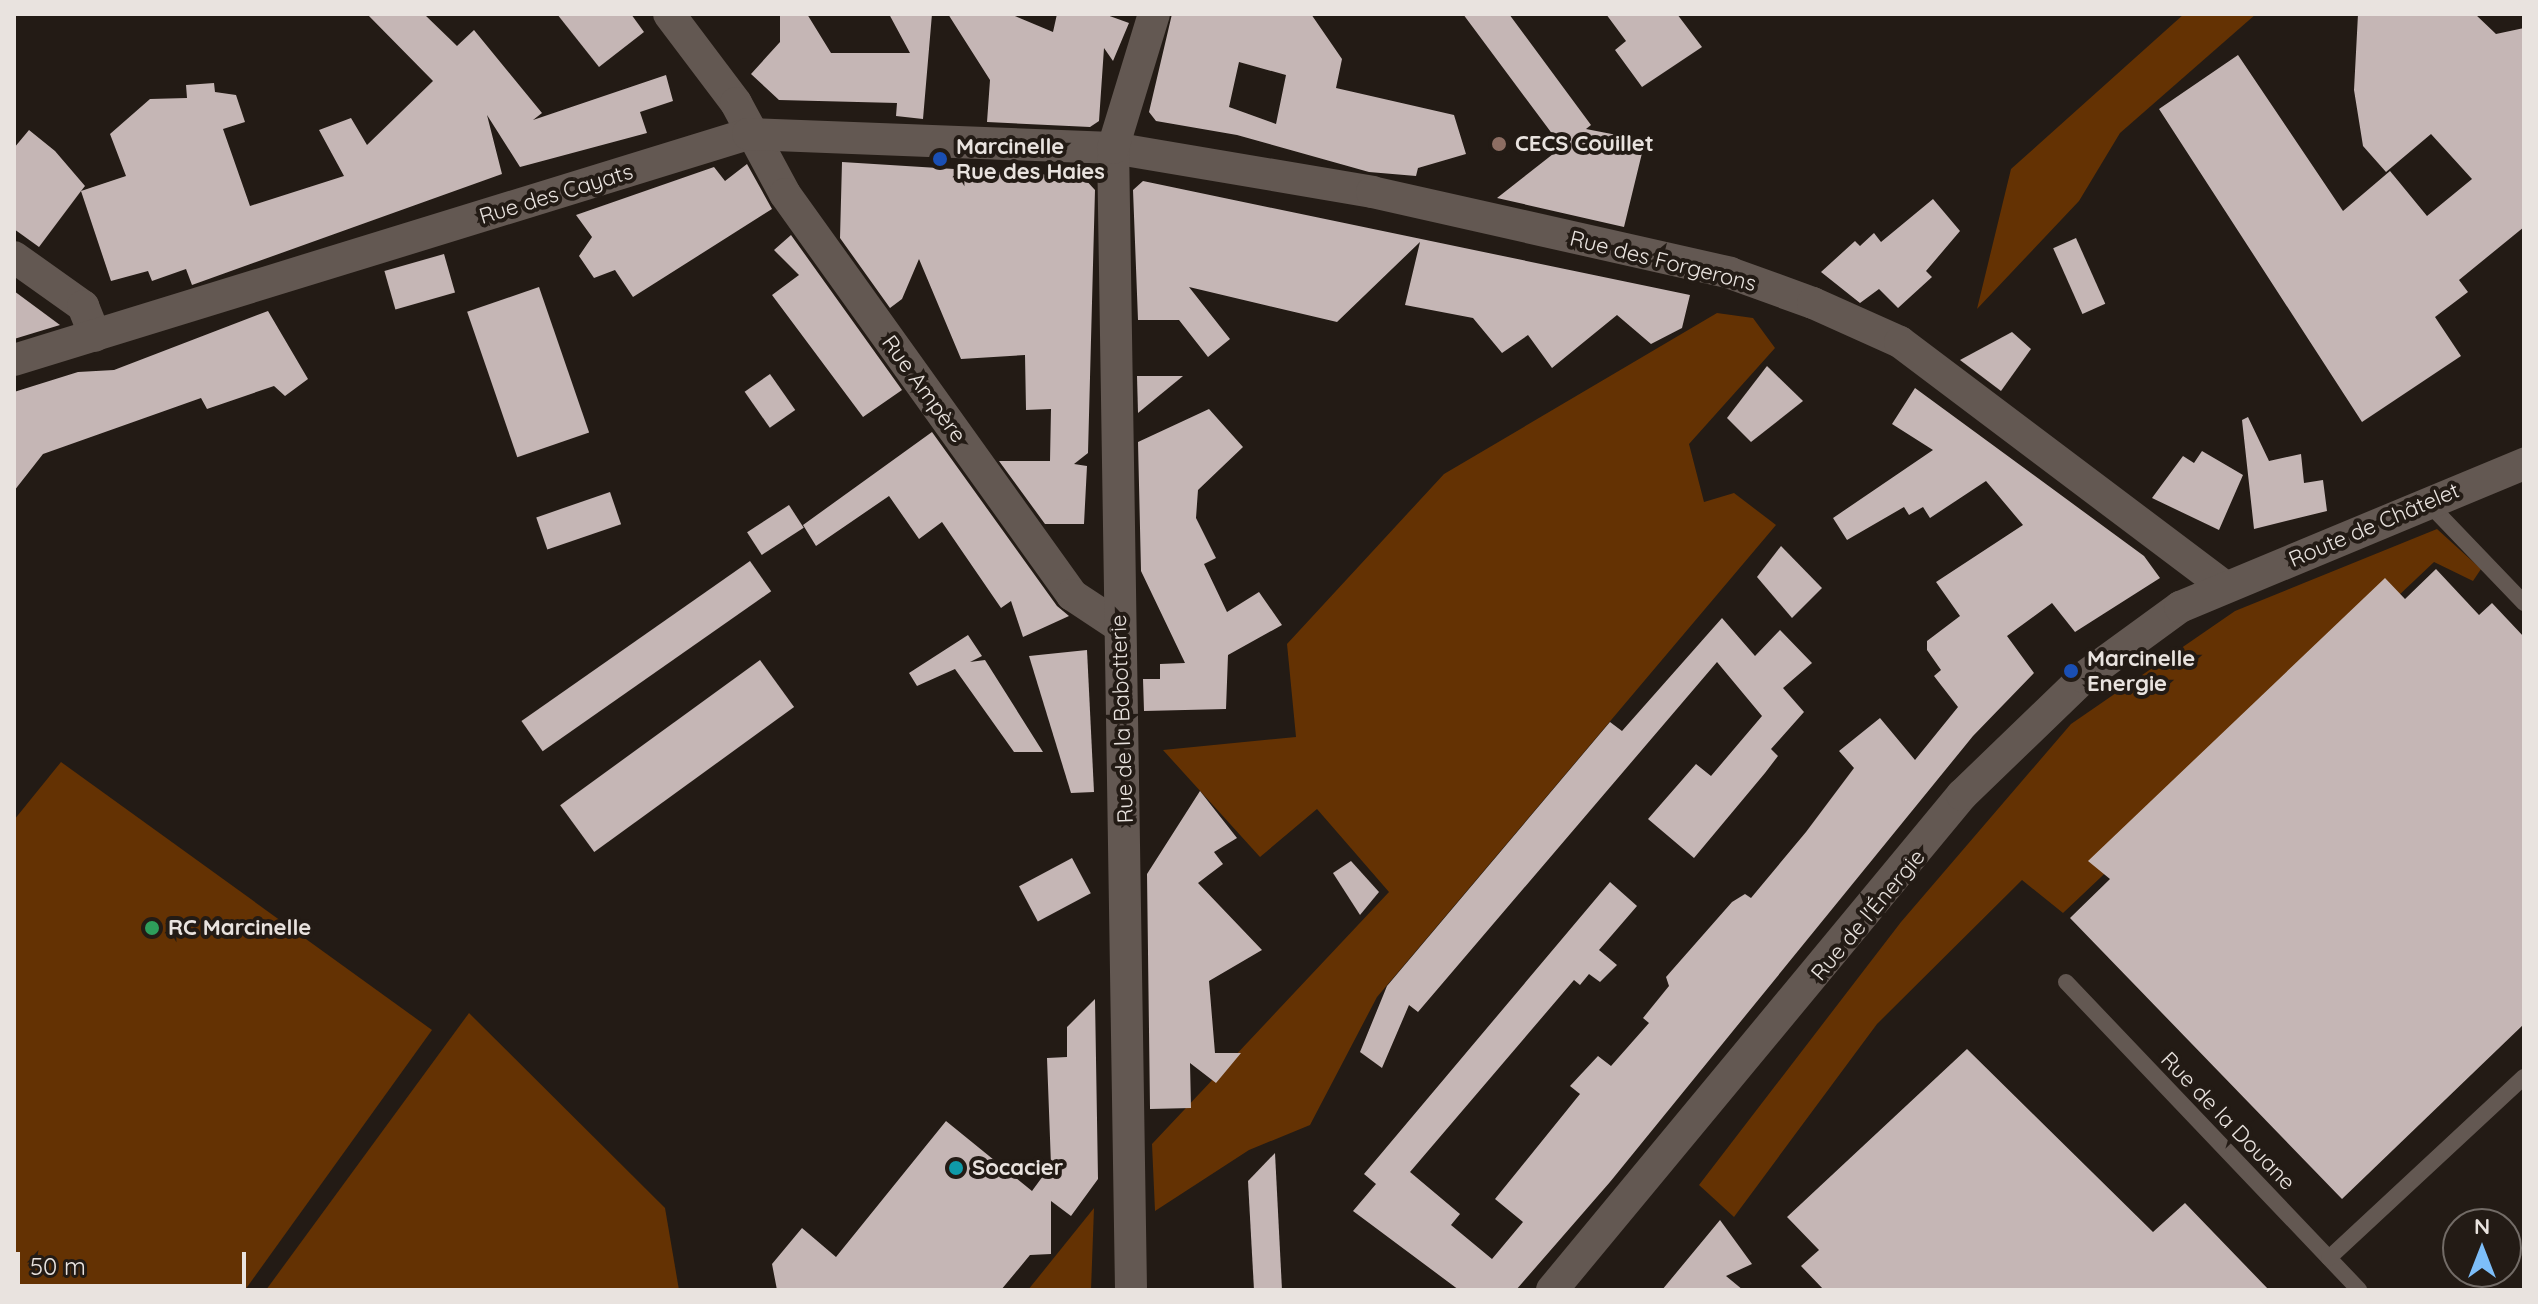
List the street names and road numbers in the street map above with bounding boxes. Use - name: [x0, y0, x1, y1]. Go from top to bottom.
- street label: Rue des Cayats: [476, 158, 636, 230]
- street label: Rue des Forgerons: [1567, 225, 1759, 297]
- street label: Rue Ampère: [876, 330, 972, 448]
- street label: Route de Châtelet: [2285, 477, 2463, 573]
- street label: Rue de la Babotterie: [1105, 614, 1139, 824]
- street label: Rue de l'Énergie: [1805, 844, 1931, 986]
- street label: Rue de la Douane: [2155, 1046, 2301, 1196]

